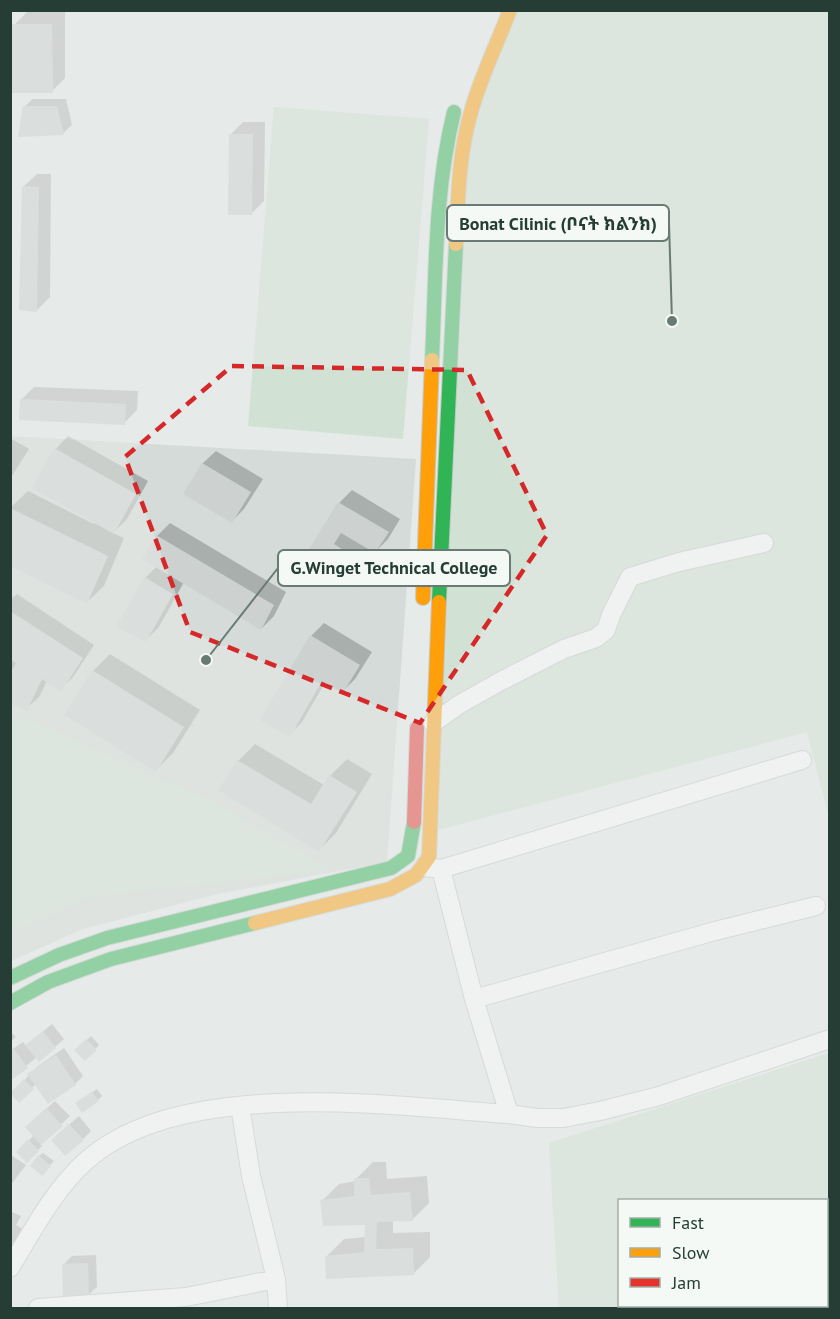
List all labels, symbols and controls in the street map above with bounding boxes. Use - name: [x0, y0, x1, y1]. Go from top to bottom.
- callout: Bonat Cilinic (ቦናት ክልንክ): [447, 205, 669, 241]
- text: Bonat Cilinic (ቦናት ክልንክ): [459, 212, 657, 235]
- callout: G.Winget Technical College: [278, 550, 510, 586]
- text: G.Winget Technical College: [291, 556, 497, 579]
- legend: [618, 1199, 828, 1307]
- text: Fast: [672, 1211, 704, 1234]
- text: Slow: [672, 1241, 710, 1264]
- text: Jam: [671, 1271, 701, 1294]

